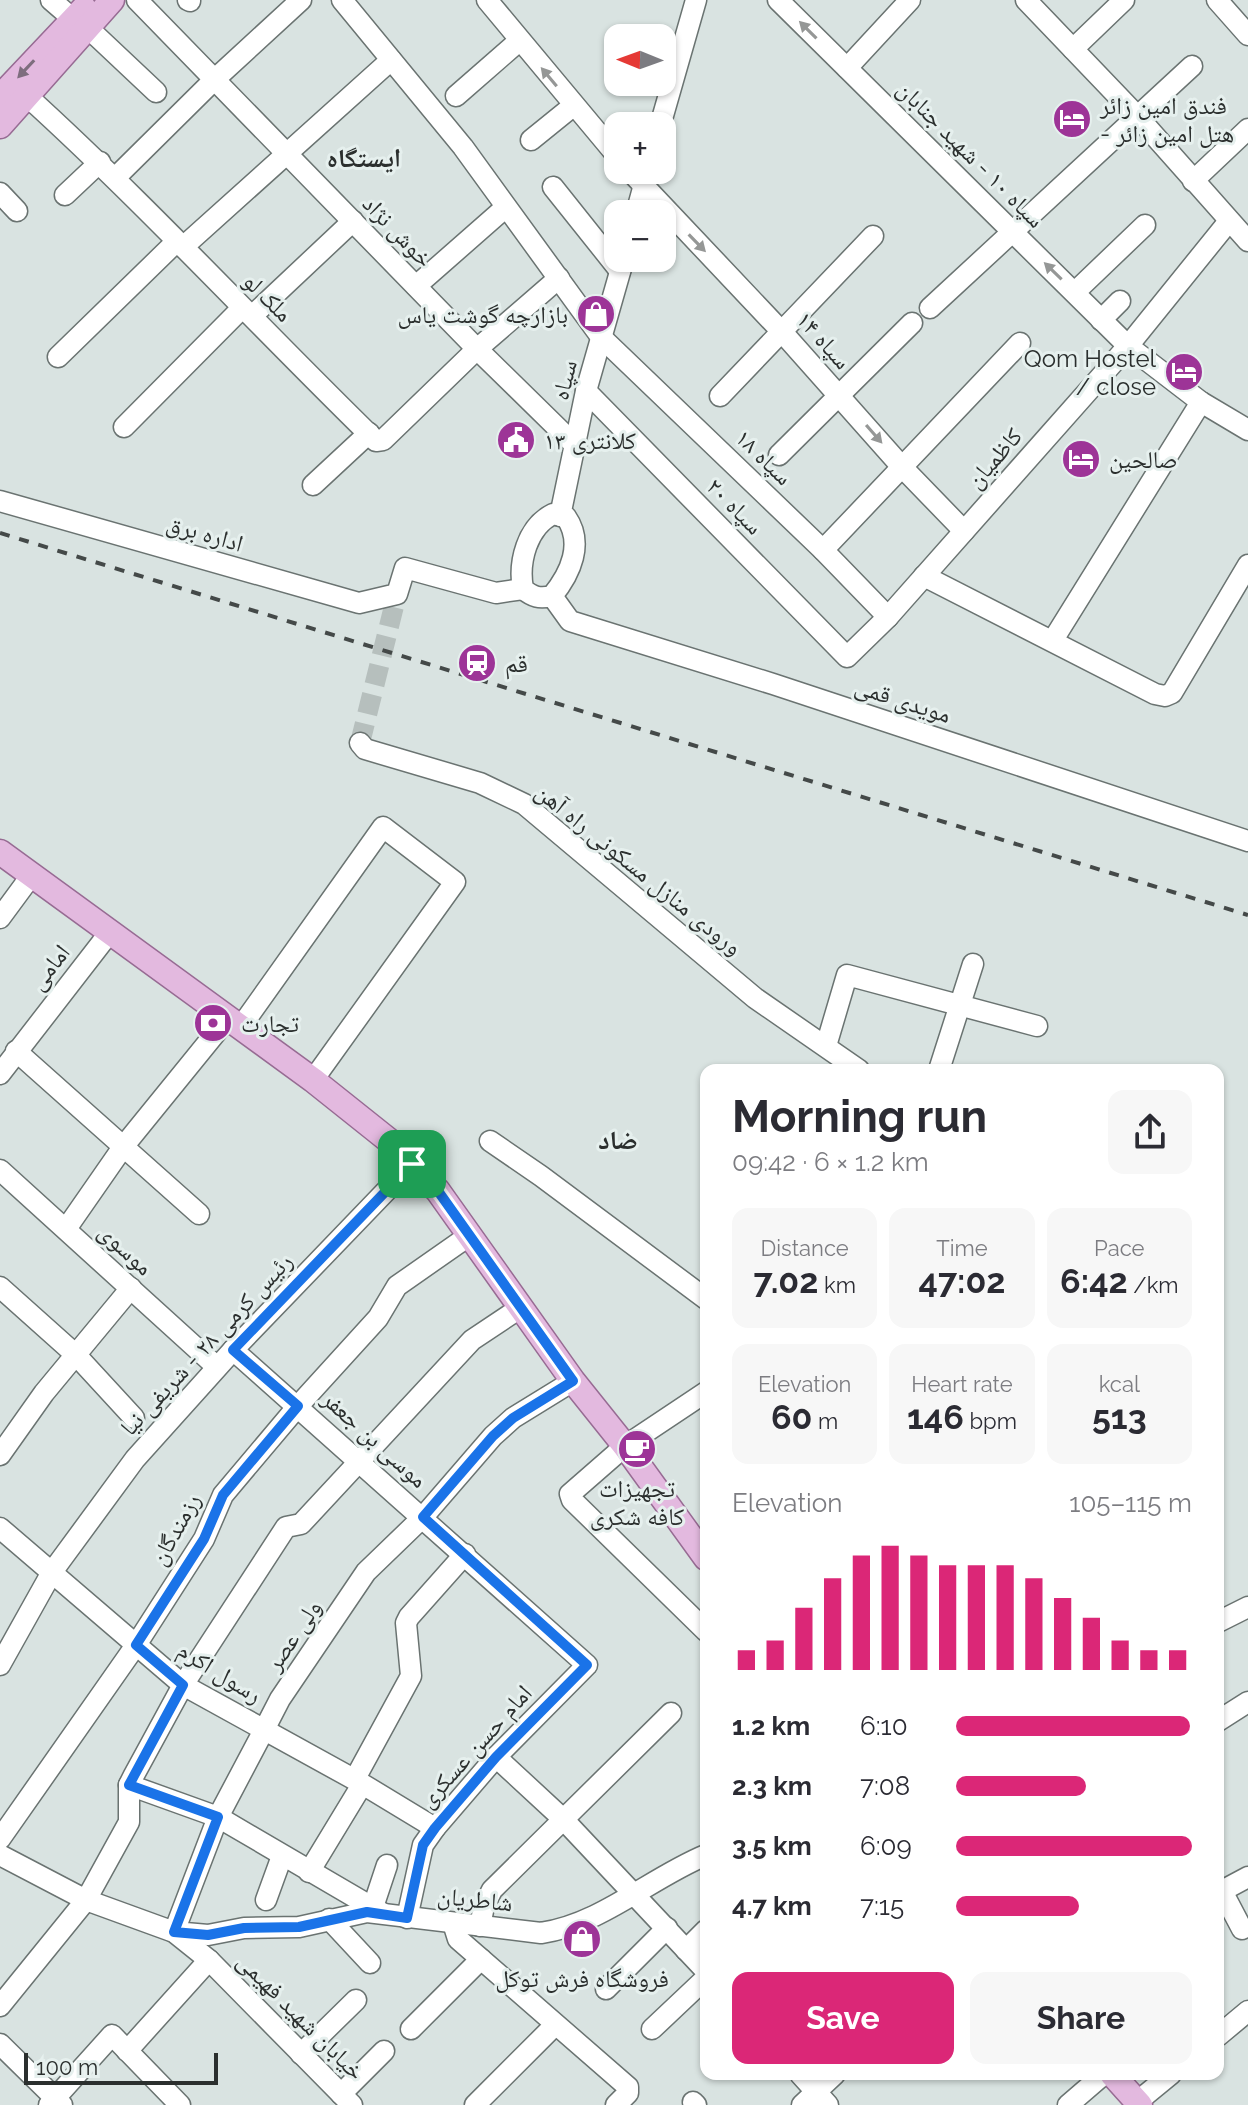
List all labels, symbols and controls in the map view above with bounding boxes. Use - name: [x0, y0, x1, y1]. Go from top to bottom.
- one-way arrow: [799, 21, 818, 39]
- north arrow: [604, 24, 676, 96]
- map controls: [604, 24, 676, 272]
- one-way arrow: [18, 59, 36, 78]
- one-way arrow: [541, 67, 558, 87]
- street label: سپاه ۱۰ - شهید جنابان: [891, 74, 1051, 234]
- place label: فندق امین زائر - هتل امین زائر: [1099, 91, 1234, 148]
- hotel icon: فندق امین زائر - هتل امین زائر: [1051, 98, 1093, 140]
- button: +: [604, 112, 676, 184]
- district label: ایستگاه: [327, 143, 401, 173]
- street label: خوش نژاد: [357, 189, 439, 273]
- button: −: [604, 200, 676, 272]
- one-way arrow: [688, 233, 706, 252]
- one-way arrow: [1044, 262, 1063, 280]
- street label: ملک لو: [237, 266, 299, 328]
- shop icon: بازارچه گوشت یاس: [575, 293, 617, 335]
- place label: بازارچه گوشت یاس: [398, 300, 568, 329]
- street label: سپاه ۱۴: [790, 305, 858, 375]
- place label: Qom Hostel / close: [1024, 344, 1156, 401]
- hotel icon: Qom Hostel / close: [1163, 351, 1205, 393]
- street label: سپاه: [545, 357, 583, 403]
- public building icon: کلانتری ۱۳: [495, 419, 537, 461]
- street label: کاظمیان: [960, 422, 1028, 494]
- street label: سپاه ۱۸: [729, 423, 799, 491]
- one-way arrow: [864, 425, 882, 444]
- place label: کلانتری ۱۳: [544, 426, 636, 455]
- hotel icon: صالحین: [1060, 438, 1102, 480]
- place label: صالحین: [1109, 445, 1178, 474]
- street label: سپاه ۲۰: [701, 472, 769, 540]
- street label: اداره برق: [163, 508, 247, 558]
- station icon: قم: [456, 642, 498, 684]
- place label: قم: [505, 649, 528, 680]
- street label: مویدی قمی: [851, 671, 955, 729]
- street label: ورودی منازل مسکونی راه آهن: [530, 777, 748, 961]
- street label: امامی: [22, 938, 76, 996]
- bank icon: تجارت: [192, 1002, 234, 1044]
- place label: تجارت: [241, 1009, 299, 1038]
- button: share: [1108, 1090, 1192, 1174]
- text: Morning run: [732, 1091, 987, 1142]
- district label: ضاد: [598, 1125, 638, 1155]
- pin: [378, 1130, 446, 1198]
- icon: arrive: [390, 1142, 434, 1186]
- text: 09:42 · 6 × 1.2 km: [732, 1147, 929, 1177]
- street label: موسوی: [93, 1217, 159, 1281]
- text: Distance: [761, 1235, 849, 1261]
- text: Time: [936, 1235, 988, 1261]
- text: Pace: [1094, 1235, 1145, 1261]
- street label: رئیس کرمی ۲۸ - شریفی نیا: [114, 1247, 298, 1441]
- text: 7.02: [753, 1261, 818, 1301]
- text: 47:02: [919, 1261, 1005, 1301]
- text: 6:42: [1060, 1261, 1128, 1301]
- text: km: [818, 1272, 856, 1298]
- text: /km: [1128, 1272, 1179, 1298]
- text: Elevation: [758, 1371, 851, 1397]
- text: Heart rate: [911, 1371, 1013, 1397]
- text: kcal: [1099, 1371, 1140, 1397]
- street label: موسی بن جعفر: [316, 1384, 434, 1494]
- text: 60: [771, 1397, 813, 1437]
- text: 146: [907, 1397, 964, 1437]
- text: 513: [1092, 1397, 1147, 1437]
- text: m: [813, 1408, 838, 1434]
- text: bpm: [964, 1408, 1017, 1434]
- cafe icon: تجهیزات کافه شکری: [616, 1428, 658, 1470]
- place label: تجهیزات کافه شکری: [590, 1474, 684, 1531]
- street label: رزمندگان: [143, 1488, 207, 1570]
- text: Elevation: [732, 1488, 842, 1518]
- text: 105–115 m: [1069, 1488, 1192, 1518]
- street label: ولی عصر: [258, 1594, 327, 1677]
- street label: رسول اکرم: [171, 1635, 267, 1711]
- street label: امام حسن عسکری: [412, 1679, 539, 1815]
- text: 1.2 km: [732, 1711, 810, 1741]
- text: 6:10: [860, 1711, 908, 1741]
- text: 2.3 km: [732, 1771, 812, 1801]
- text: 7:08: [860, 1771, 910, 1801]
- text: 3.5 km: [732, 1831, 812, 1861]
- text: 6:09: [860, 1831, 912, 1861]
- street label: شاطریان: [436, 1881, 514, 1917]
- text: 4.7 km: [732, 1891, 812, 1921]
- text: 7:15: [860, 1891, 904, 1921]
- shop icon: فروشگاه فرش توکل: [561, 1918, 603, 1960]
- street label: خیابان شهید فهیمی: [231, 1946, 371, 2086]
- place label: فروشگاه فرش توکل: [495, 1964, 669, 1993]
- button: Save: [732, 1972, 954, 2064]
- button: Share: [970, 1972, 1192, 2064]
- scale bar: [24, 2049, 218, 2085]
- text: 100 m: [36, 2054, 98, 2080]

